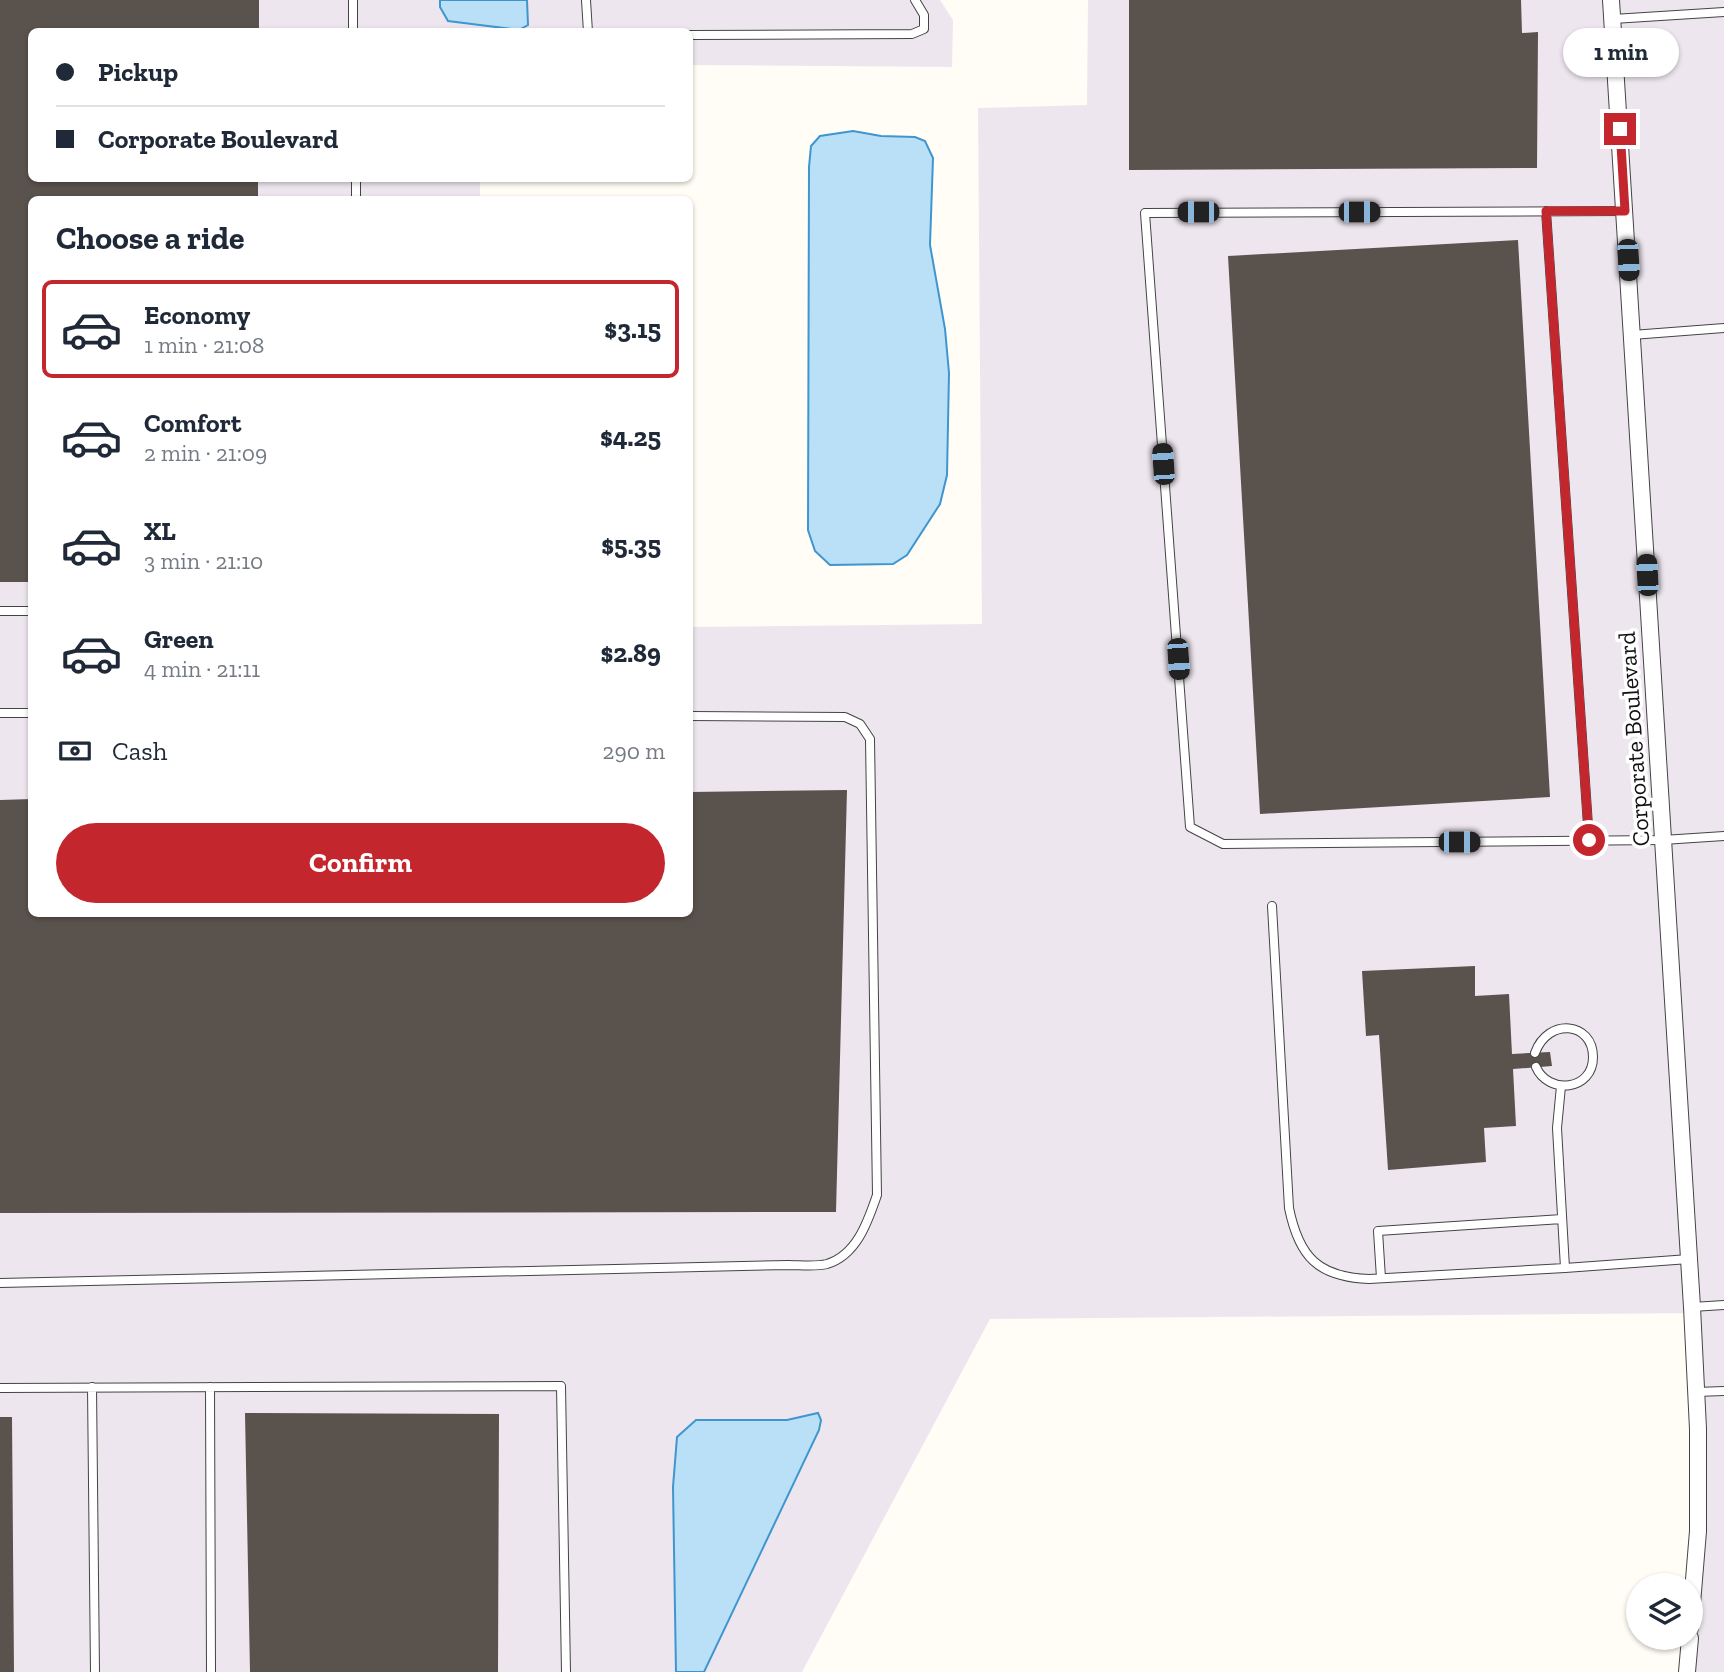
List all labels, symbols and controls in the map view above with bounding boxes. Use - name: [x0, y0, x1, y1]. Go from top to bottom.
- callout: 1 min: [1562, 27, 1678, 76]
- text: 1 min: [1594, 38, 1648, 66]
- text: Pickup: [98, 56, 178, 88]
- route end: [1604, 113, 1636, 145]
- text: Corporate Boulevard: [98, 123, 338, 155]
- car: [1178, 202, 1220, 223]
- car: [1339, 202, 1381, 223]
- text: Choose a ride: [56, 219, 244, 257]
- car: [1617, 238, 1640, 282]
- icon: car: [60, 298, 123, 361]
- text: Economy: [144, 299, 250, 331]
- text: $3.15: [604, 313, 661, 345]
- text: 1 min · 21:08: [144, 331, 265, 359]
- icon: car: [60, 406, 123, 469]
- text: Comfort: [144, 407, 241, 439]
- text: $4.25: [600, 421, 661, 453]
- text: 2 min · 21:09: [144, 439, 267, 467]
- car: [1152, 442, 1175, 486]
- icon: car: [60, 514, 123, 577]
- text: XL: [144, 515, 176, 547]
- text: $5.35: [601, 529, 661, 561]
- text: 3 min · 21:10: [144, 547, 263, 575]
- car: [1636, 553, 1659, 597]
- icon: car: [60, 622, 123, 685]
- text: Green: [144, 623, 214, 655]
- street label: Corporate Boulevard: [1612, 631, 1655, 847]
- text: $2.89: [600, 637, 661, 669]
- car: [1167, 637, 1190, 681]
- text: 4 min · 21:11: [144, 655, 260, 683]
- icon: cash: [56, 732, 94, 770]
- text: Cash: [112, 735, 167, 767]
- text: 290 m: [603, 737, 665, 765]
- button: Confirm: [56, 823, 665, 903]
- route start: [1573, 824, 1605, 856]
- car: [1439, 832, 1481, 853]
- map controls: [1626, 1573, 1703, 1650]
- button: layers: [1626, 1573, 1703, 1650]

